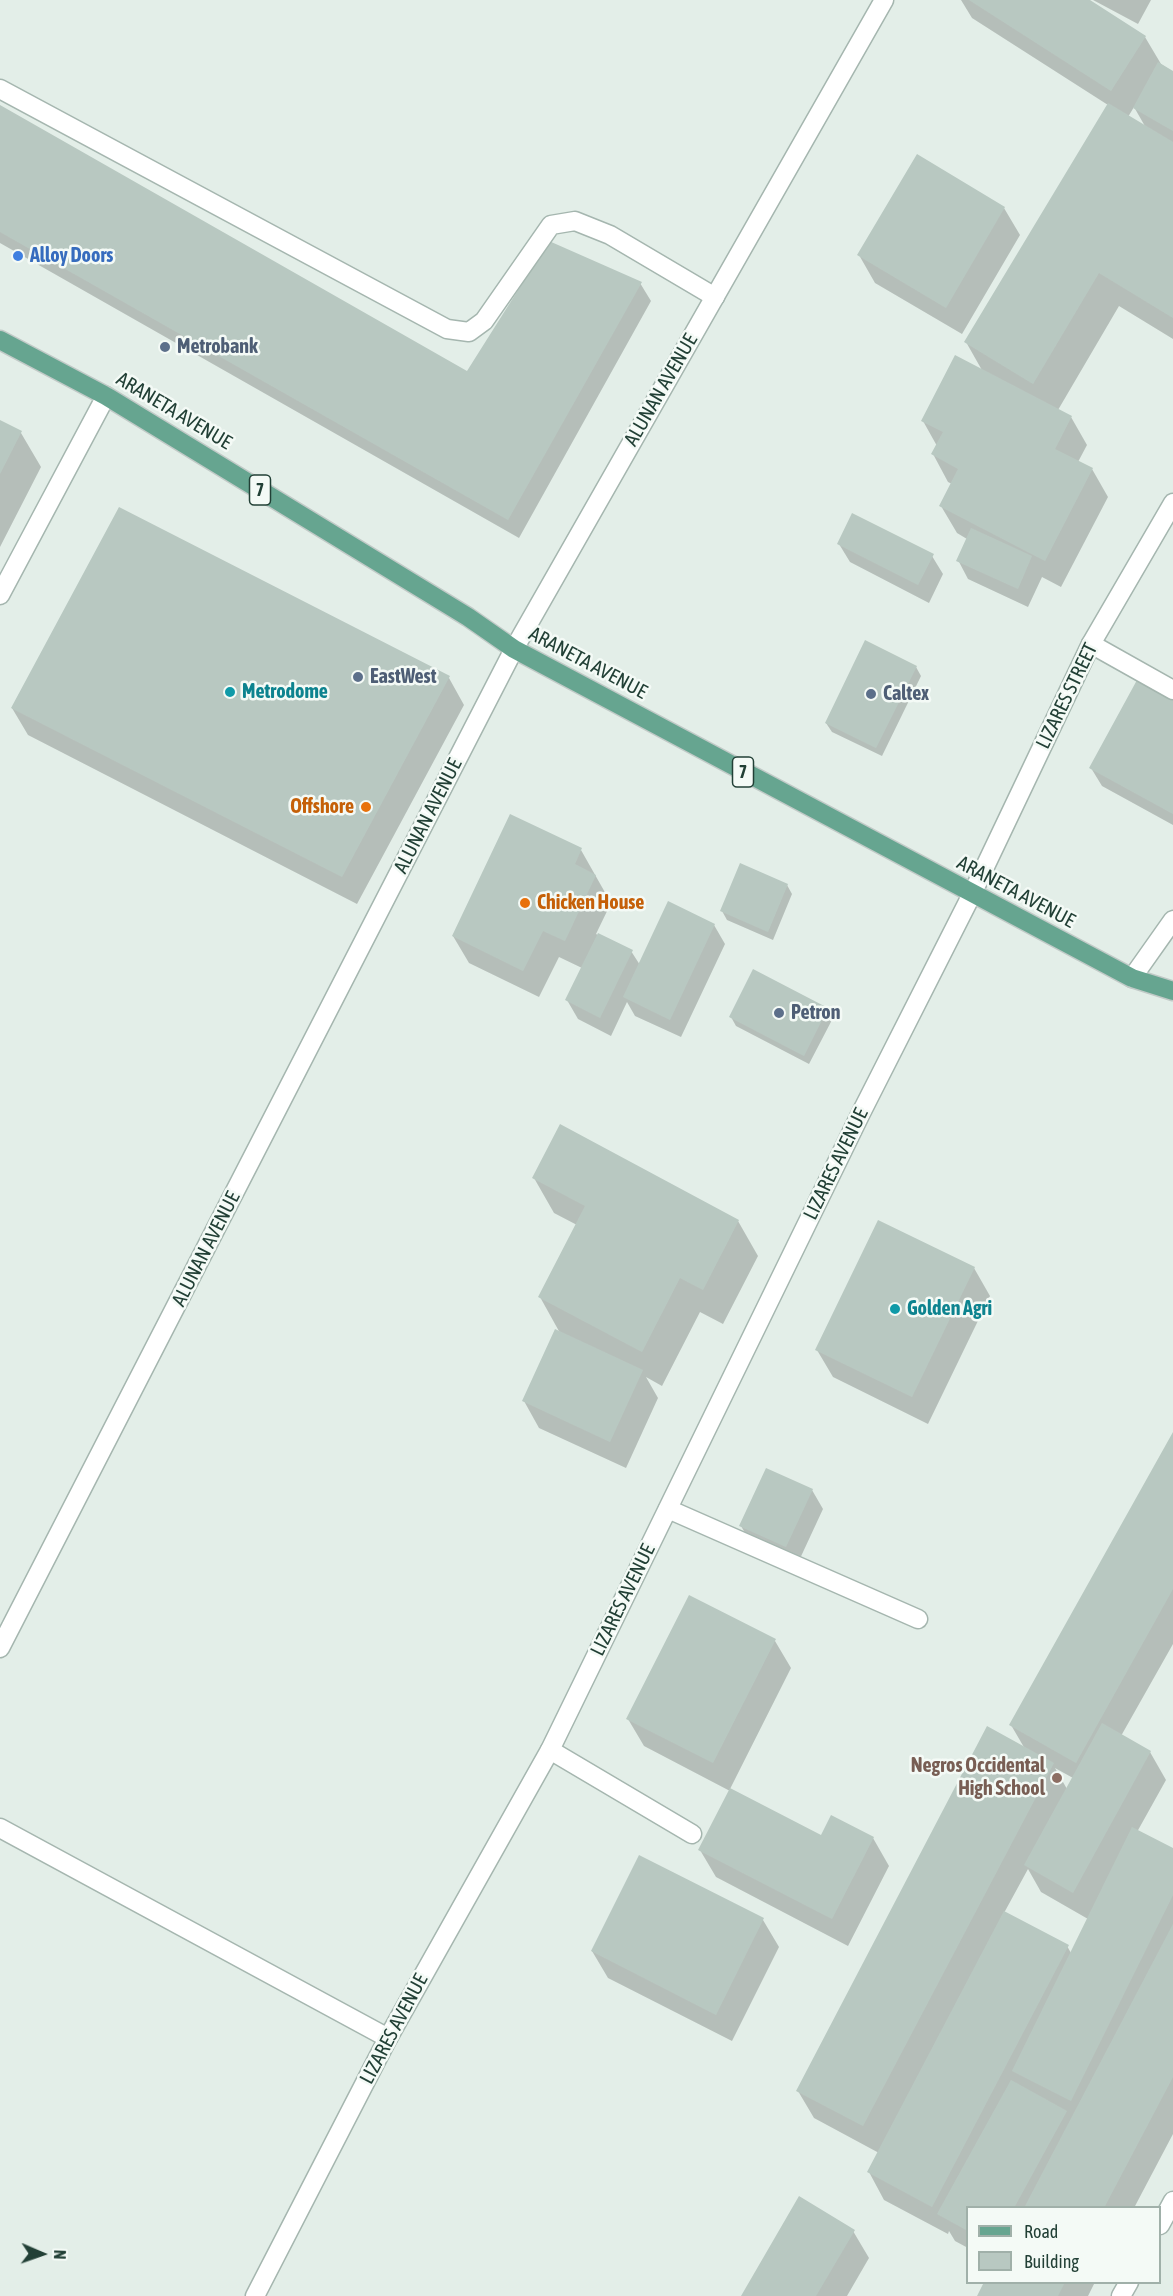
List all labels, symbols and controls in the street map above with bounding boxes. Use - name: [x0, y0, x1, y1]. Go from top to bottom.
- place label: Alloy Doors: [30, 244, 113, 268]
- marker: Alloy Doors: [11, 249, 25, 263]
- street label: ALUNAN AVENUE: [619, 330, 703, 450]
- place label: Metrobank: [177, 335, 258, 359]
- marker: Metrobank: [158, 340, 172, 354]
- street label: ARANETA AVENUE: [112, 367, 236, 455]
- road number: 7: [250, 475, 270, 505]
- street label: ARANETA AVENUE: [525, 622, 651, 704]
- street label: LIZARES STREET: [1031, 639, 1103, 753]
- place label: EastWest: [370, 665, 436, 689]
- marker: EastWest: [351, 670, 365, 684]
- place label: Metrodome: [242, 680, 328, 704]
- place label: Caltex: [883, 682, 929, 706]
- marker: Metrodome: [223, 685, 237, 699]
- marker: Caltex: [864, 687, 878, 701]
- street label: ALUNAN AVENUE: [389, 755, 467, 877]
- road number: 7: [732, 757, 754, 787]
- place label: Offshore: [290, 795, 354, 819]
- marker: Offshore: [359, 800, 373, 814]
- street label: ARANETA AVENUE: [953, 851, 1079, 933]
- place label: Chicken House: [537, 891, 644, 915]
- marker: Chicken House: [518, 896, 532, 910]
- place label: Petron: [791, 1001, 840, 1025]
- marker: Petron: [772, 1006, 786, 1020]
- street label: LIZARES AVENUE: [799, 1104, 873, 1224]
- street label: ALUNAN AVENUE: [167, 1188, 245, 1310]
- place label: Golden Agri: [907, 1297, 992, 1321]
- marker: Golden Agri: [888, 1302, 902, 1316]
- street label: LIZARES AVENUE: [586, 1540, 660, 1660]
- place label: Negros Occidental High School: [911, 1754, 1045, 1801]
- marker: Negros Occidental High School: [1050, 1771, 1064, 1785]
- street label: LIZARES AVENUE: [355, 1970, 433, 2088]
- legend: [966, 2206, 1161, 2284]
- text: Road: [1024, 2221, 1058, 2242]
- north arrow: [12, 2224, 72, 2284]
- text: N: [51, 2250, 69, 2260]
- text: Building: [1024, 2251, 1079, 2272]

